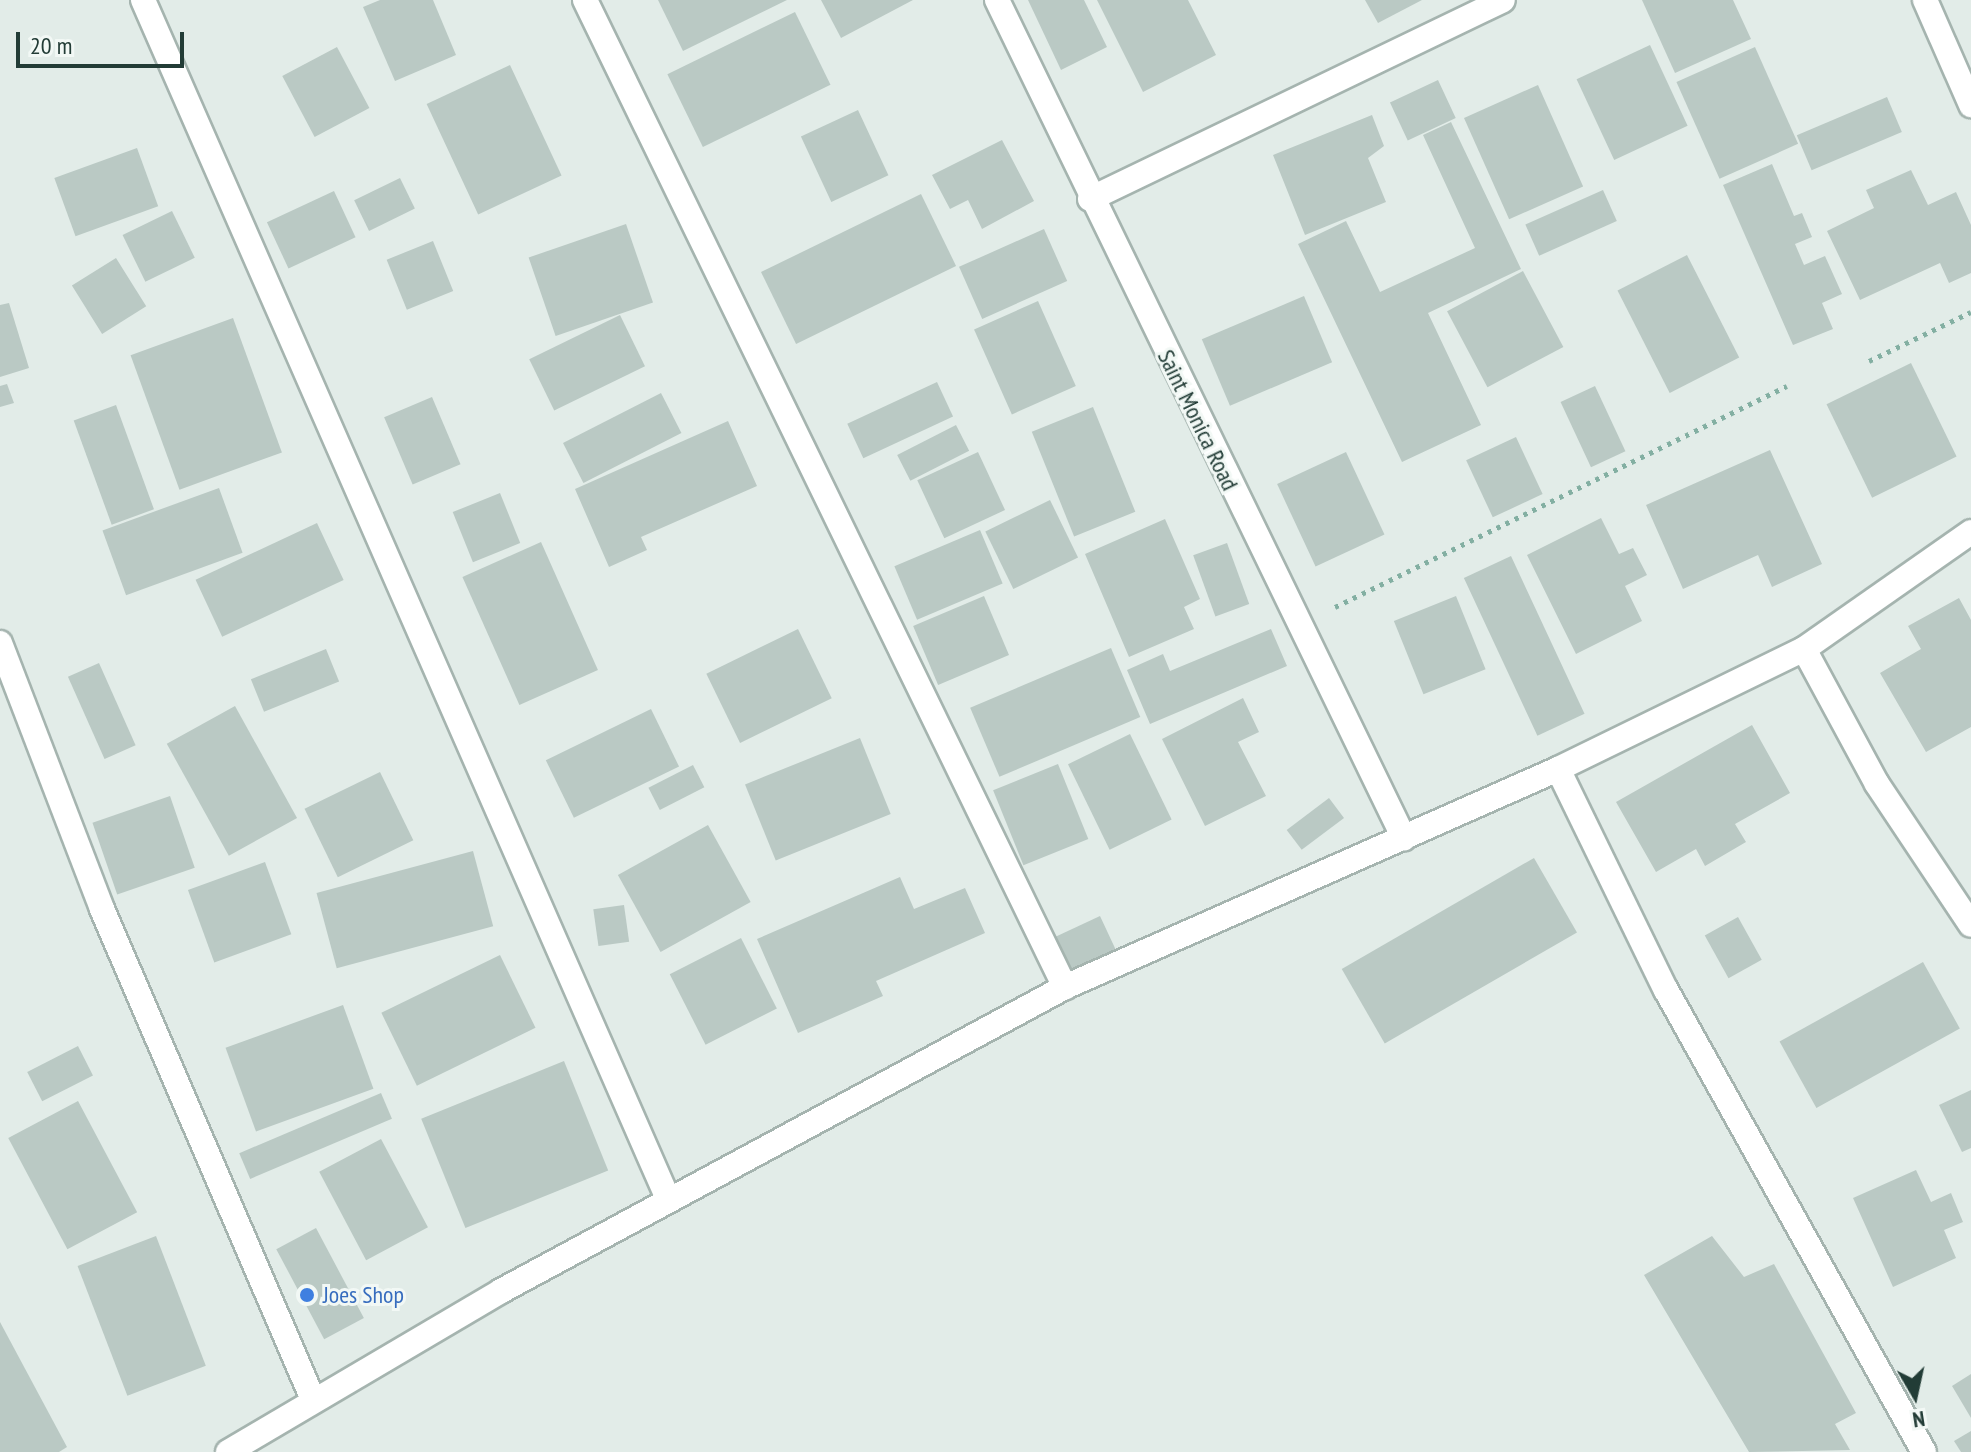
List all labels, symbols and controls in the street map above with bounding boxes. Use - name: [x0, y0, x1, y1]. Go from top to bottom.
- scale bar: [20, 16, 188, 66]
- text: 20 m: [30, 30, 72, 61]
- street label: Saint Monica Road: [1152, 345, 1244, 495]
- place label: Joes Shop: [323, 1281, 404, 1309]
- marker: Joes Shop: [298, 1286, 316, 1304]
- north arrow: [1875, 1356, 1955, 1436]
- text: N: [1911, 1405, 1927, 1434]

